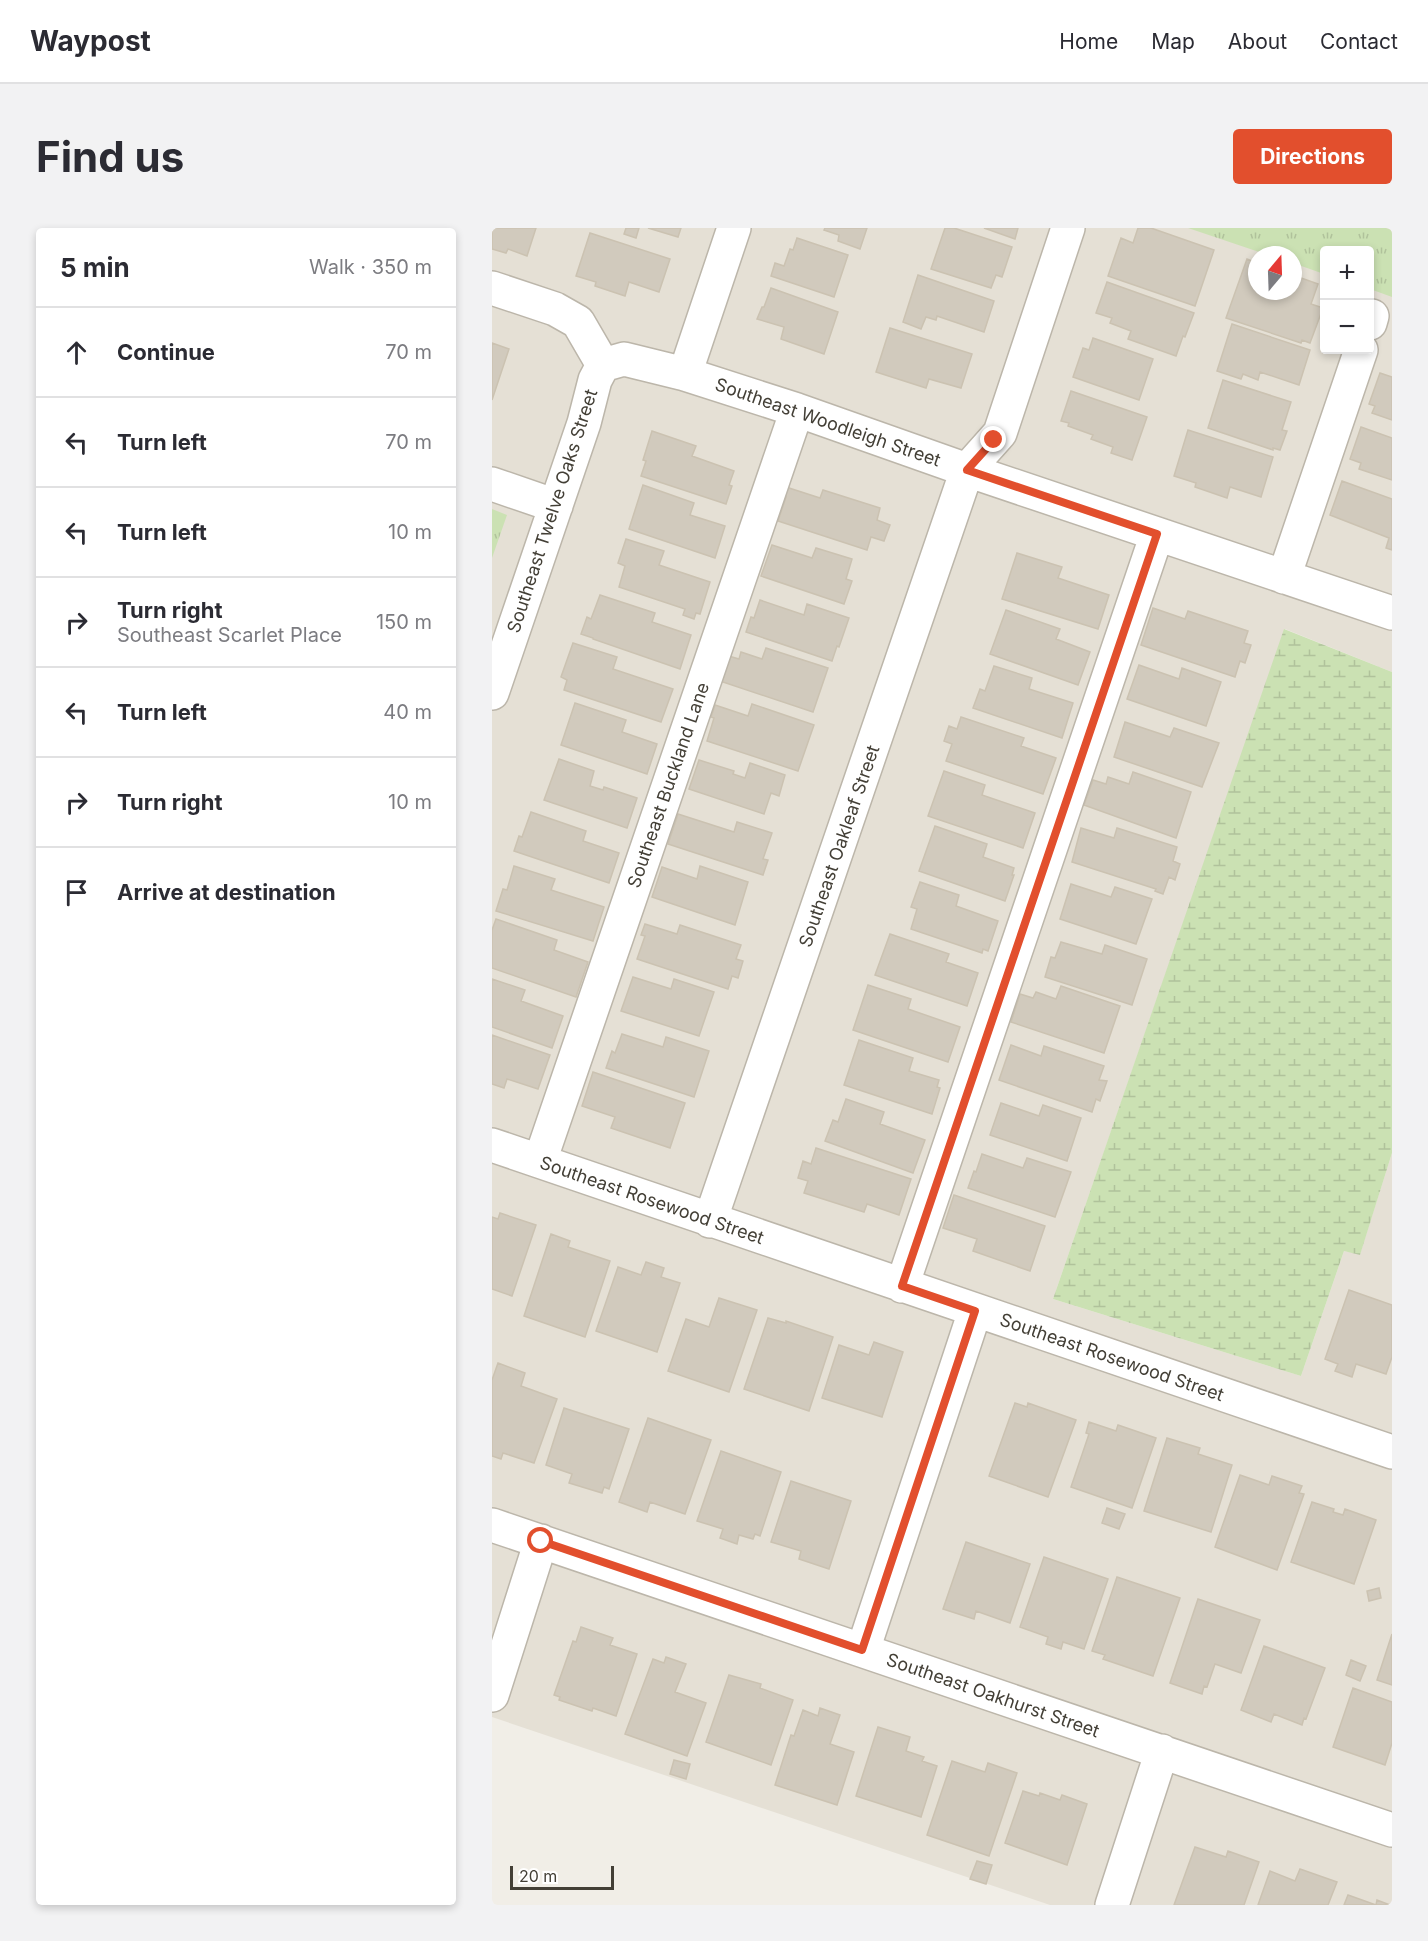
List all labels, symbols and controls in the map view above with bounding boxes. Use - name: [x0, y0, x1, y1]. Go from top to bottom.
- text: Waypost: [30, 24, 151, 58]
- text: Home: [1059, 29, 1118, 54]
- text: Map: [1151, 29, 1195, 54]
- text: About: [1228, 29, 1287, 54]
- text: Contact: [1320, 29, 1398, 54]
- button: Directions: [1233, 129, 1392, 184]
- text: Find us: [36, 131, 184, 182]
- north arrow: [1248, 246, 1302, 300]
- map controls: [1320, 246, 1374, 354]
- button: +: [1320, 246, 1374, 300]
- text: 5 min: [60, 252, 130, 283]
- text: Walk · 350 m: [309, 255, 432, 279]
- button: −: [1320, 300, 1374, 354]
- icon: ahead: [60, 336, 93, 369]
- text: Continue: [117, 339, 215, 365]
- text: 70 m: [385, 340, 432, 364]
- street label: Southeast Woodleigh Street: [713, 374, 944, 471]
- street label: Southeast Twelve Oaks Street: [503, 386, 601, 636]
- icon: left: [60, 426, 93, 459]
- route end: [980, 426, 1006, 452]
- text: Turn left: [117, 429, 207, 455]
- text: 70 m: [385, 430, 432, 454]
- icon: left: [60, 516, 93, 549]
- text: Turn left: [117, 519, 207, 545]
- text: 10 m: [388, 520, 432, 544]
- text: Turn right: [117, 597, 223, 623]
- icon: right: [60, 606, 93, 639]
- text: 150 m: [376, 610, 432, 634]
- text: Southeast Scarlet Place: [117, 623, 342, 647]
- street label: Southeast Buckland Lane: [623, 679, 713, 891]
- icon: left: [60, 696, 93, 729]
- text: Turn left: [117, 699, 207, 725]
- text: 40 m: [383, 700, 432, 724]
- street label: Southeast Oakleaf Street: [795, 742, 883, 950]
- icon: right: [60, 786, 93, 819]
- text: Turn right: [117, 789, 223, 815]
- text: 10 m: [388, 790, 432, 814]
- icon: arrive: [60, 876, 93, 909]
- text: Arrive at destination: [117, 879, 336, 905]
- street label: Southeast Rosewood Street: [537, 1152, 767, 1248]
- street label: Southeast Rosewood Street: [997, 1309, 1227, 1405]
- route start: [527, 1527, 553, 1553]
- street label: Southeast Oakhurst Street: [884, 1649, 1102, 1741]
- scale bar: [510, 1863, 614, 1890]
- text: 20 m: [519, 1866, 557, 1886]

